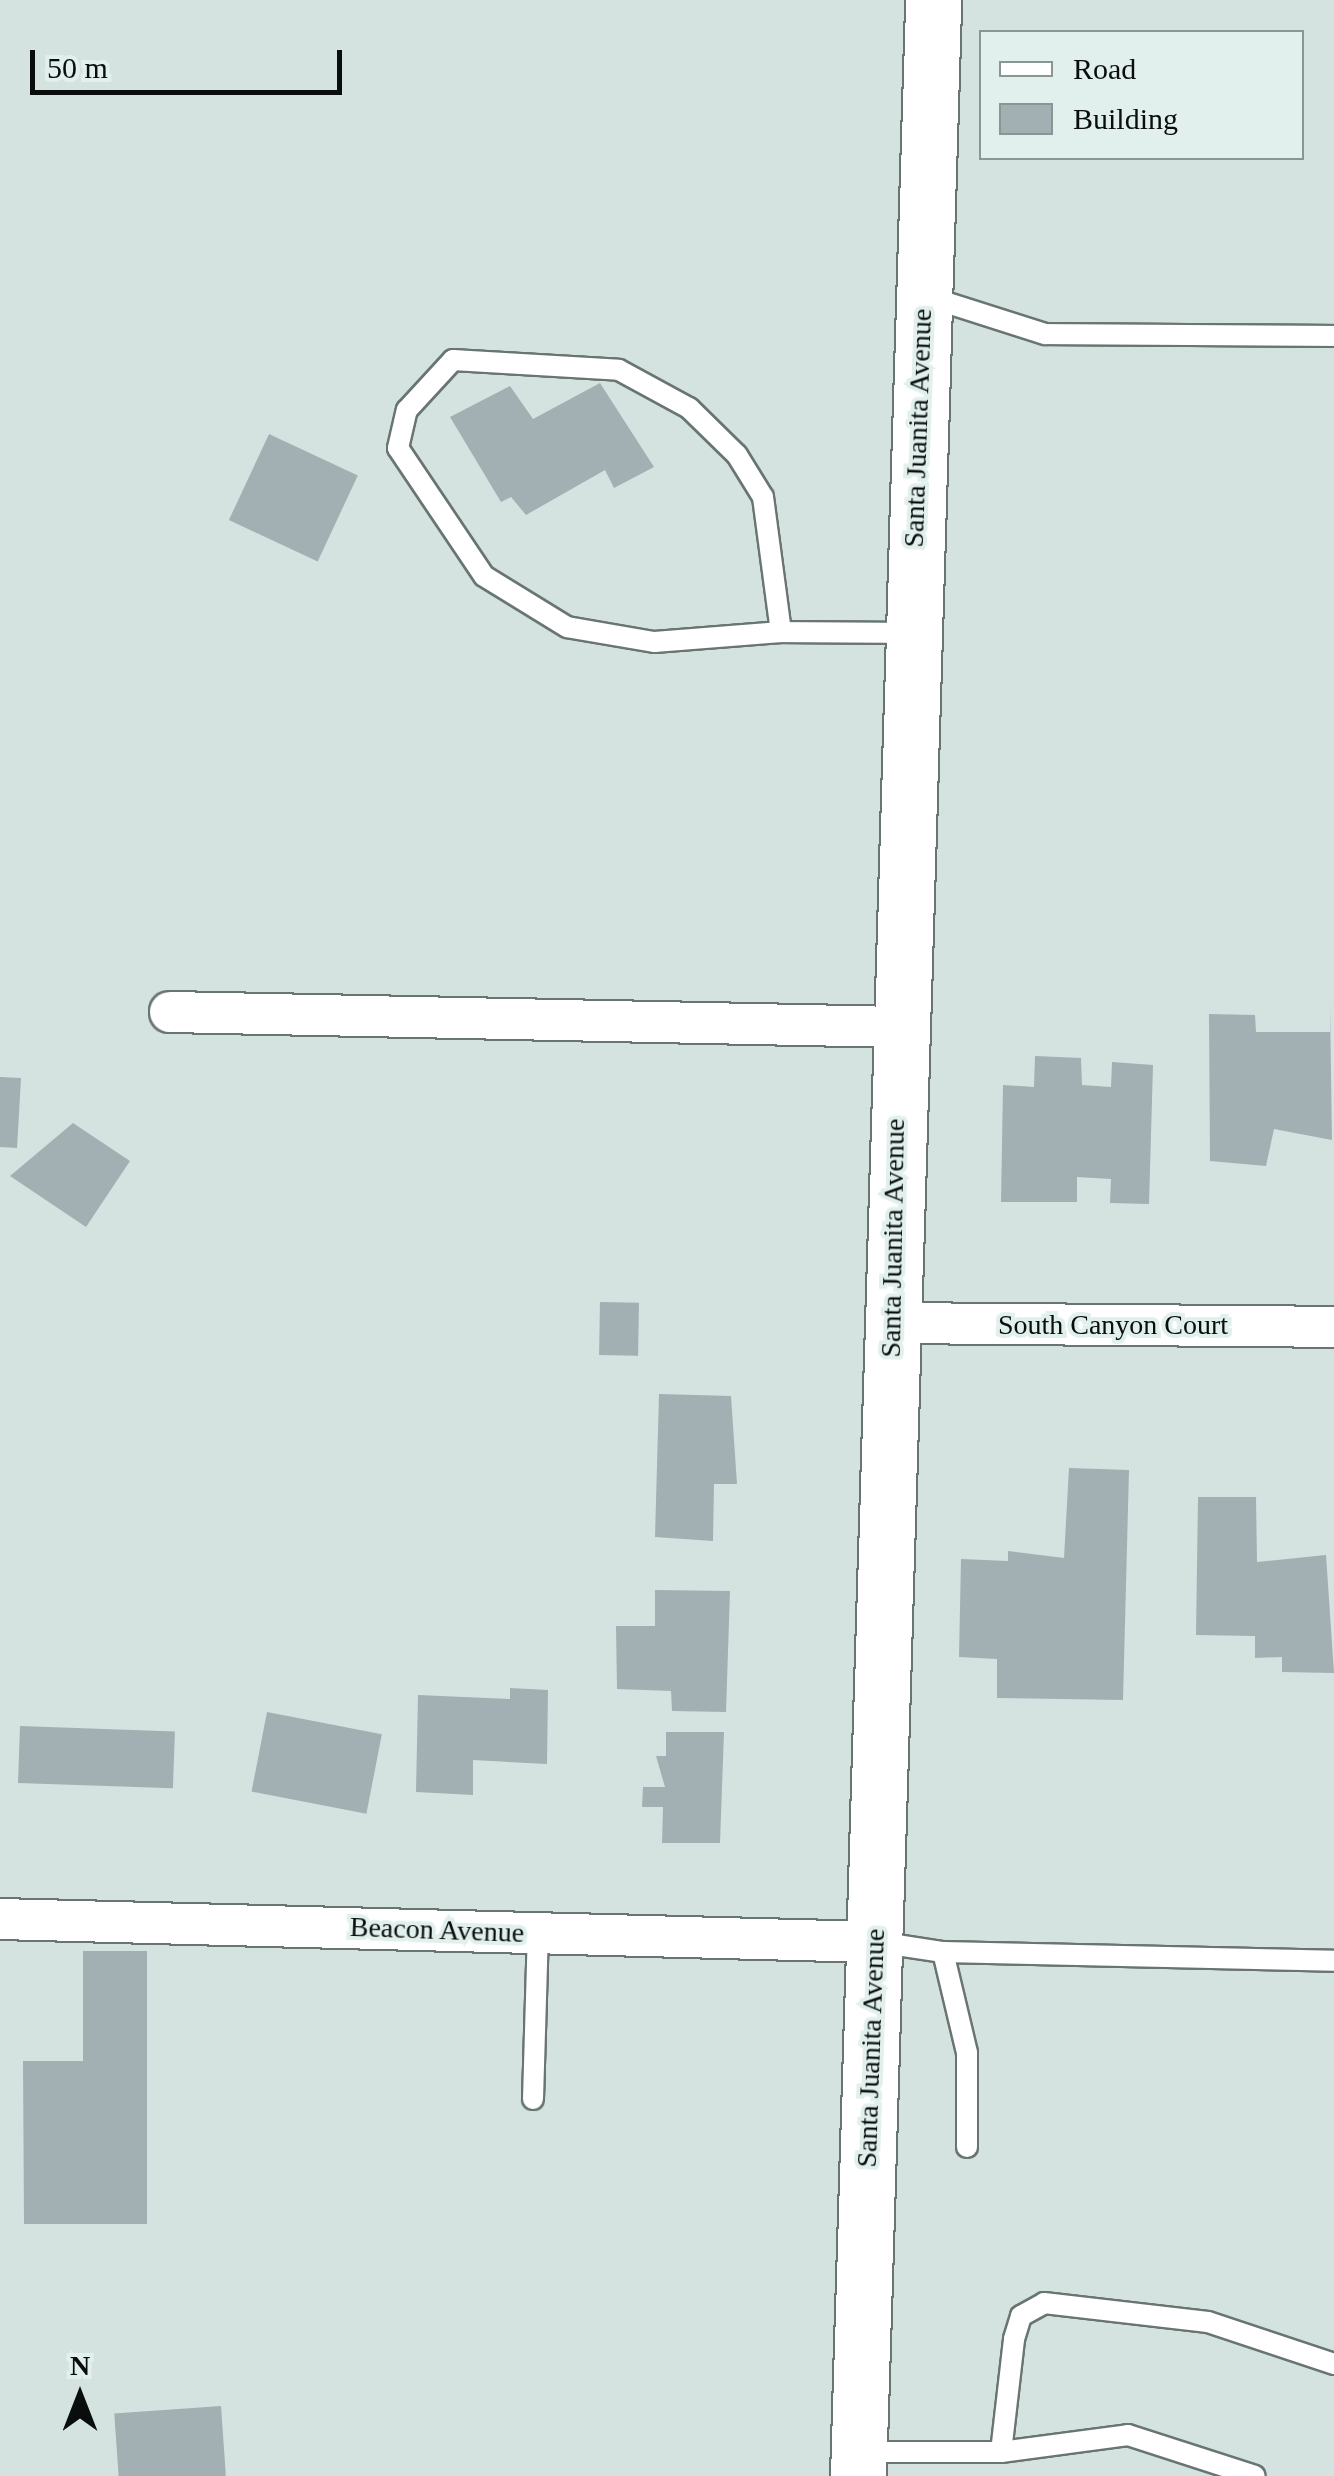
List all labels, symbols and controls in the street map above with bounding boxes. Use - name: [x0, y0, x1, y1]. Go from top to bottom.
- scale bar: [35, 30, 348, 92]
- legend: [979, 30, 1304, 160]
- text: 50 m: [47, 51, 108, 84]
- text: Road: [1073, 52, 1136, 85]
- text: Building: [1073, 102, 1178, 135]
- street label: Santa Juanita Avenue: [897, 307, 939, 549]
- street label: Santa Juanita Avenue: [874, 1117, 912, 1359]
- street label: South Canyon Court: [998, 1308, 1228, 1342]
- street label: Beacon Avenue: [348, 1910, 526, 1950]
- street label: Santa Juanita Avenue: [850, 1927, 892, 2169]
- north arrow: [30, 2346, 130, 2446]
- text: N: [70, 2350, 90, 2381]

